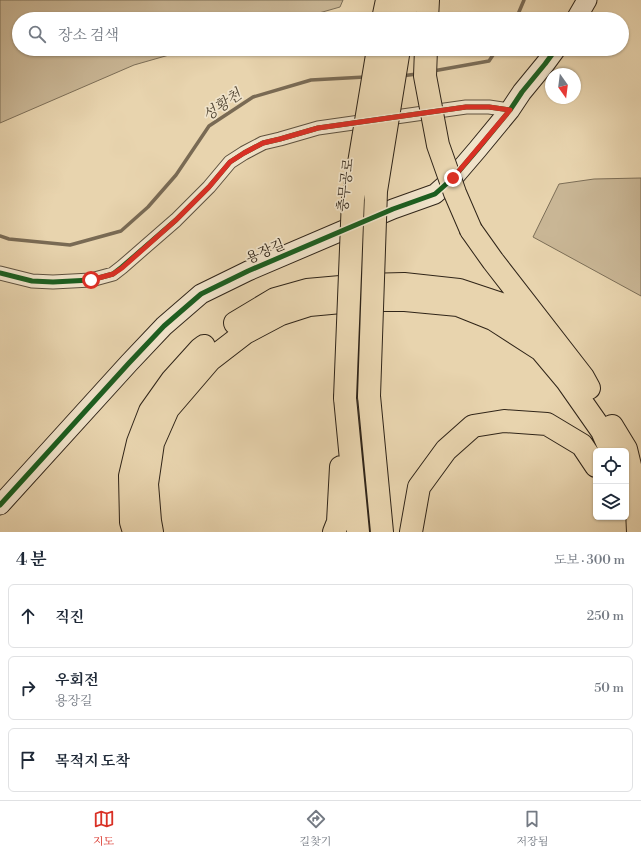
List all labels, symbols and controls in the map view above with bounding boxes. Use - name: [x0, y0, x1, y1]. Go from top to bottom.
- search box: [12, 12, 629, 56]
- icon: search: [26, 23, 48, 45]
- text: 장소 검색: [58, 26, 119, 45]
- north arrow: [545, 68, 581, 104]
- water label: 성황천: [199, 84, 247, 126]
- street label: 충무공로: [334, 157, 358, 213]
- route end: [444, 169, 462, 187]
- street label: 용장길: [243, 236, 288, 268]
- route start: [82, 271, 100, 289]
- map controls: [593, 448, 629, 520]
- button: locate: [593, 448, 629, 484]
- button: layers: [593, 484, 629, 520]
- text: 4 분: [16, 549, 47, 571]
- text: 도보 · 300 m: [554, 552, 625, 568]
- icon: ahead: [17, 605, 39, 627]
- text: 직진: [55, 608, 84, 627]
- text: 250 m: [587, 608, 624, 624]
- text: 우회전: [55, 671, 98, 690]
- icon: right: [17, 677, 39, 699]
- text: 50 m: [594, 680, 624, 696]
- text: 용장길: [55, 693, 93, 709]
- icon: arrive: [17, 749, 39, 771]
- text: 목적지 도착: [55, 752, 130, 771]
- tab: 지도: [93, 808, 115, 849]
- tab: 길찾기: [300, 808, 331, 849]
- tab: 저장됨: [517, 808, 548, 849]

